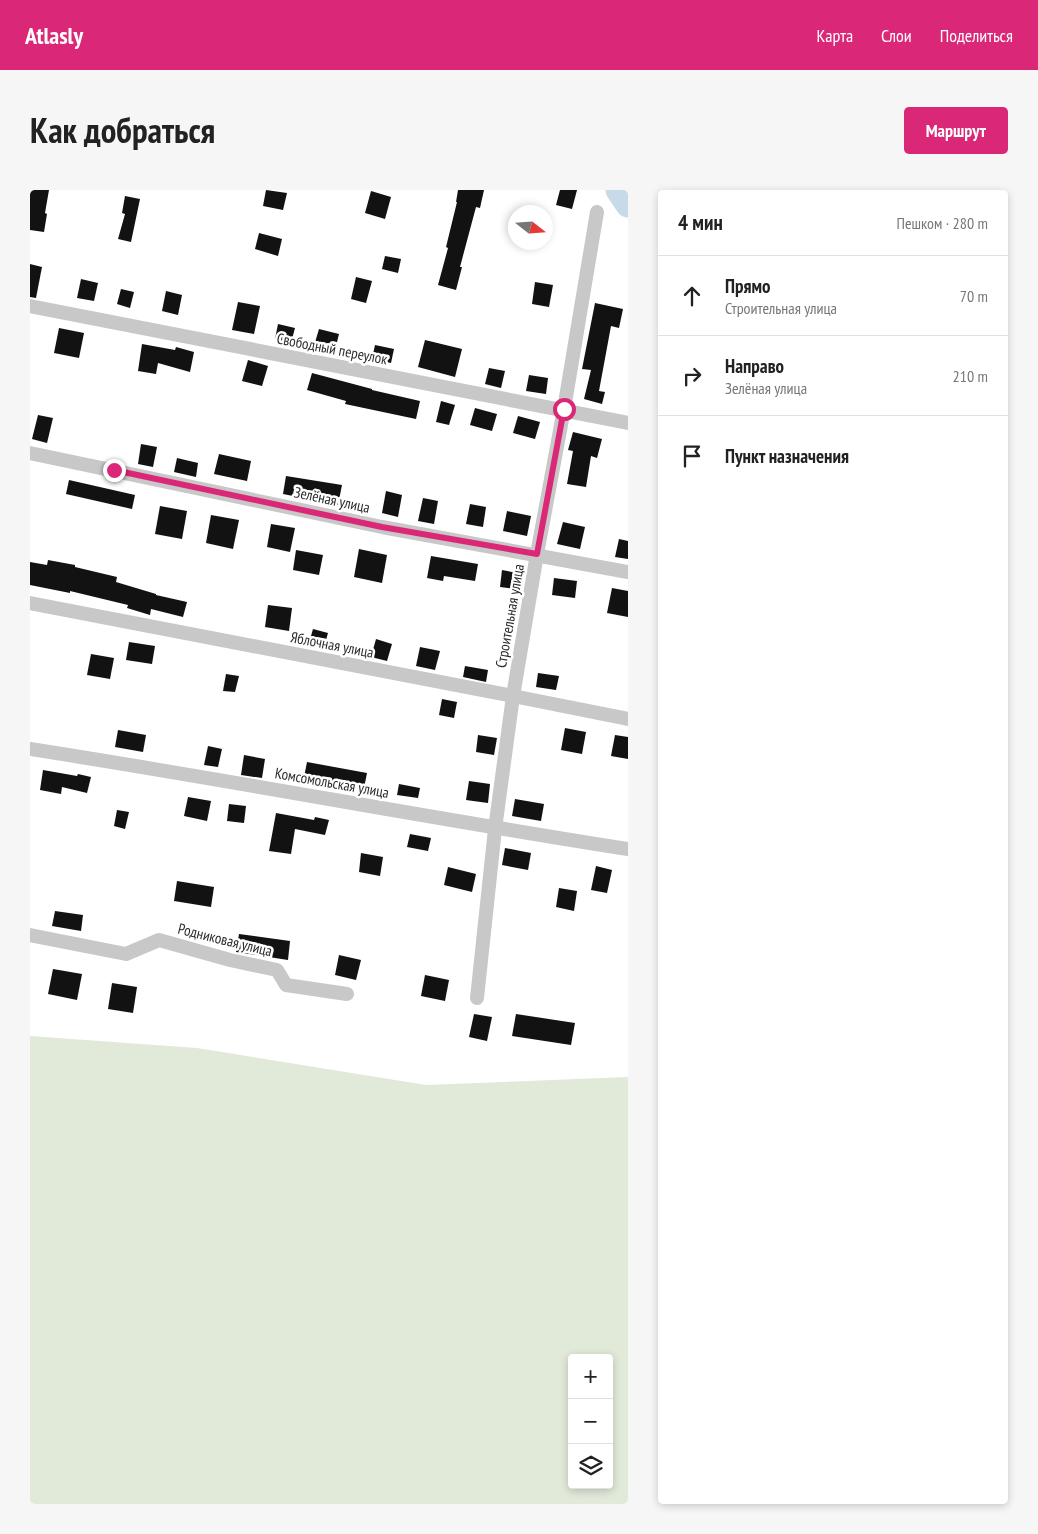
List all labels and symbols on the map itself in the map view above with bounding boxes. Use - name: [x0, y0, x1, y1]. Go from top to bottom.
- north arrow: [508, 205, 553, 250]
- street label: Свободный переулок: [275, 328, 389, 369]
- route start: [553, 398, 576, 421]
- route end: [103, 459, 126, 482]
- street label: Зелёная улица: [292, 482, 372, 517]
- street label: Строительная улица: [491, 563, 528, 669]
- street label: Яблочная улица: [289, 627, 375, 662]
- street label: Комсомольская улица: [274, 763, 391, 802]
- street label: Родниковая улица: [176, 919, 274, 960]

